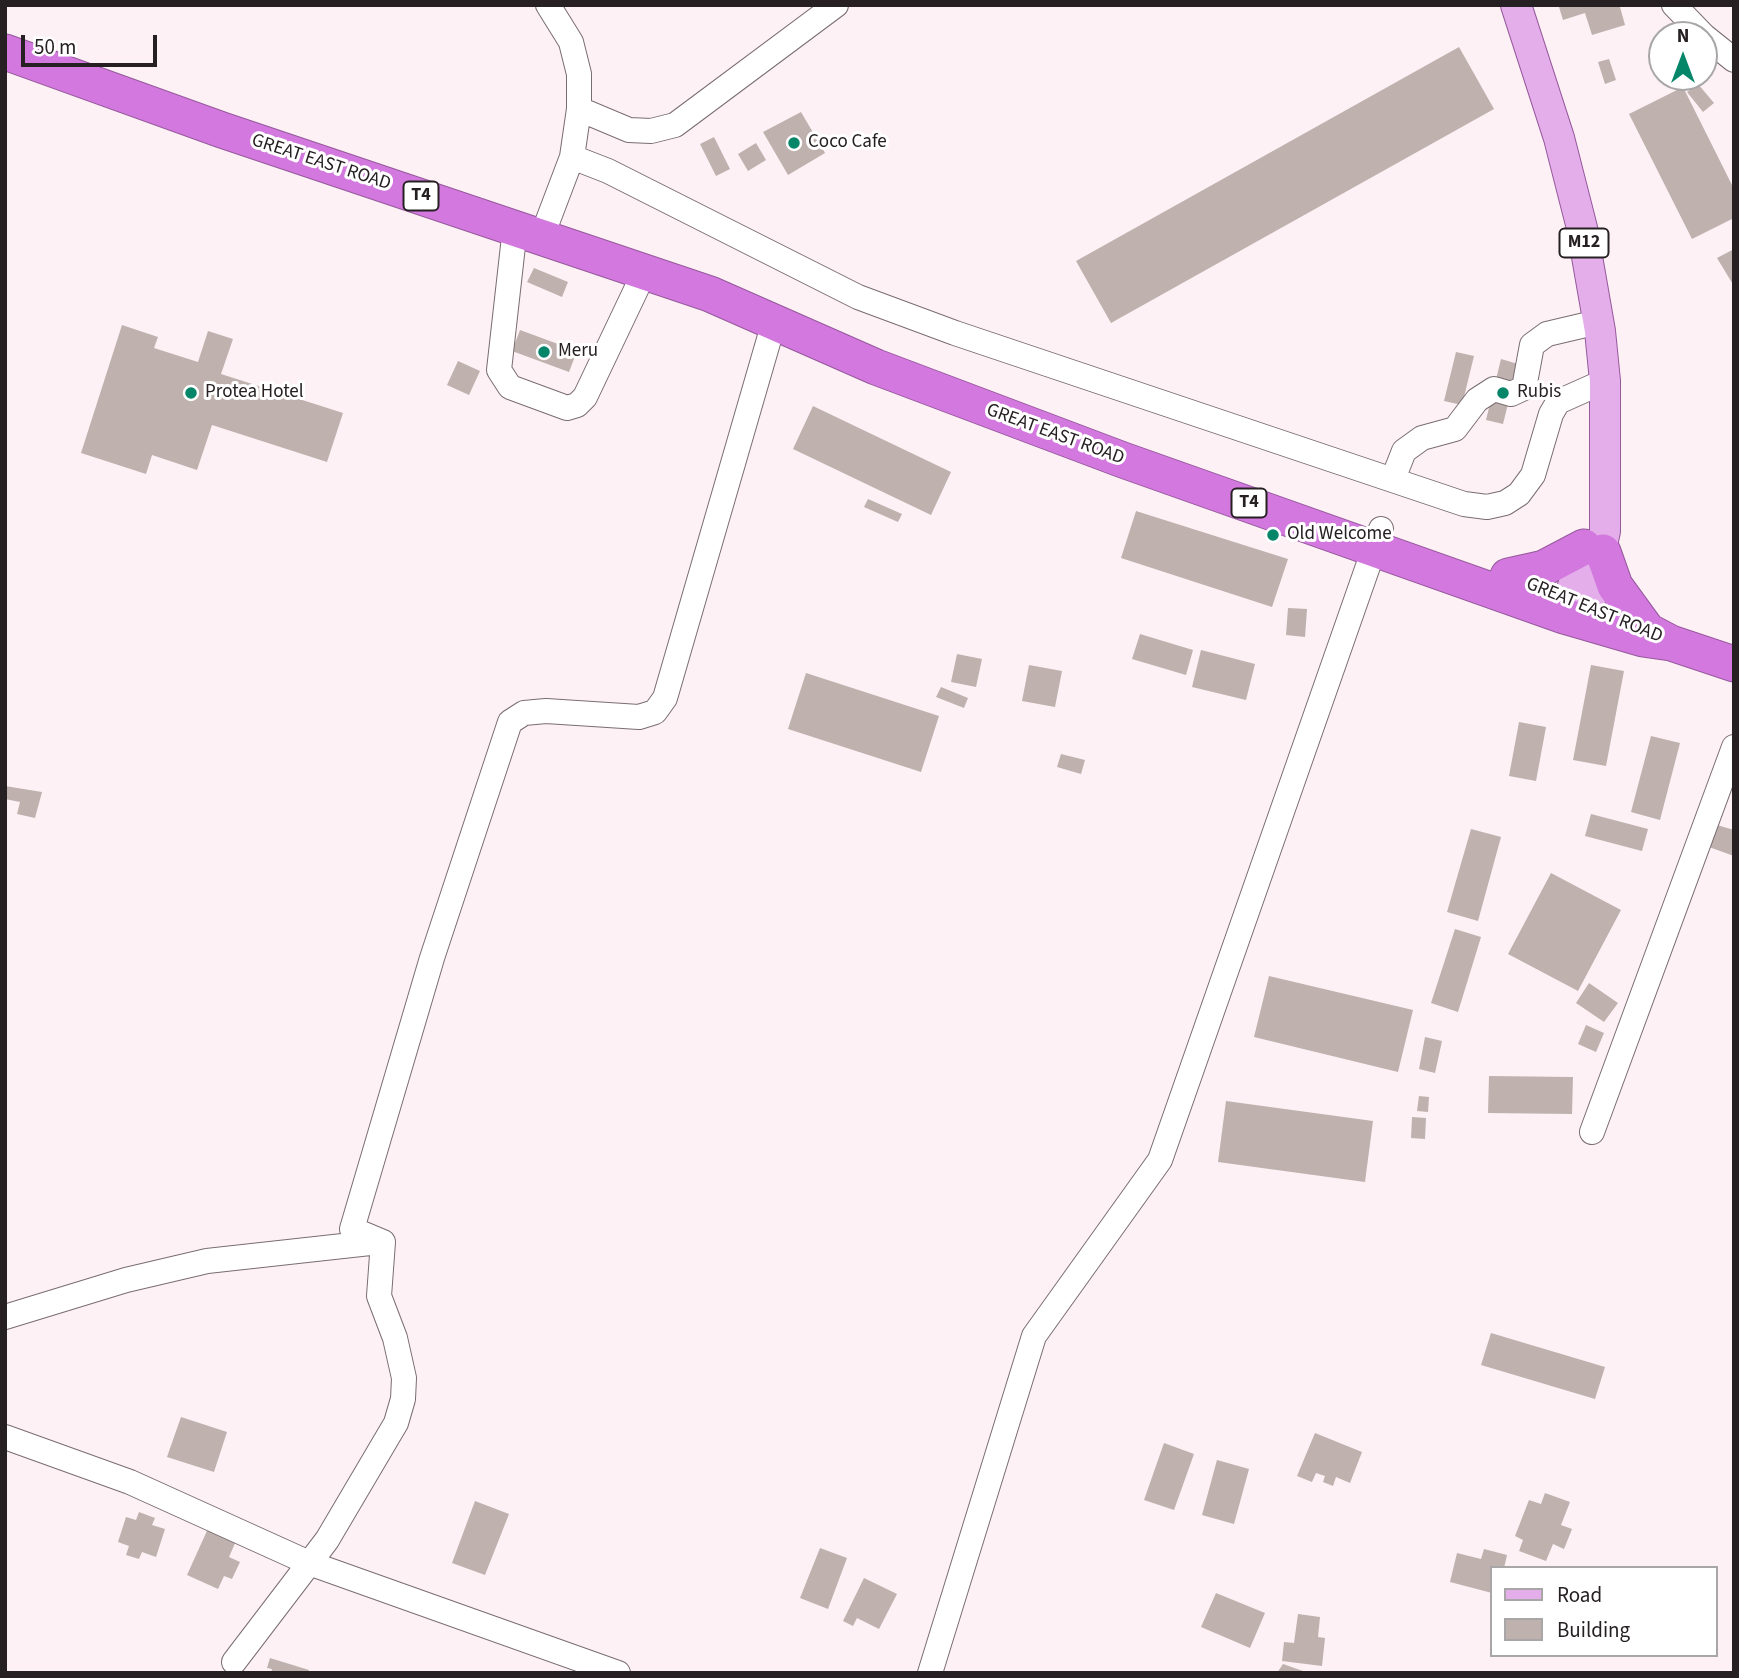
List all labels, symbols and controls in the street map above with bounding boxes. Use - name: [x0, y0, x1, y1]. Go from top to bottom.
- scale bar: [24, 21, 161, 65]
- north arrow: [1648, 21, 1718, 91]
- text: N: [1677, 23, 1689, 50]
- text: 50 m: [34, 32, 76, 62]
- street label: GREAT EAST ROAD: [248, 130, 394, 196]
- place label: Coco Cafe: [808, 132, 887, 154]
- marker: Coco Cafe: [786, 135, 802, 151]
- road number: T4: [404, 182, 438, 210]
- road number: M12: [1560, 229, 1608, 258]
- place label: Meru: [558, 341, 598, 363]
- marker: Meru: [536, 344, 552, 360]
- place label: Protea Hotel: [205, 382, 304, 404]
- place label: Rubis: [1517, 382, 1561, 404]
- marker: Protea Hotel: [183, 385, 199, 401]
- marker: Rubis: [1495, 385, 1511, 401]
- street label: GREAT EAST ROAD: [983, 399, 1127, 471]
- road number: T4: [1232, 489, 1266, 518]
- place label: Old Welcome: [1287, 524, 1392, 546]
- marker: Old Welcome: [1265, 527, 1281, 543]
- street label: GREAT EAST ROAD: [1522, 573, 1666, 649]
- legend: [1490, 1566, 1718, 1657]
- text: Road: [1557, 1580, 1602, 1610]
- text: Building: [1557, 1615, 1630, 1645]

